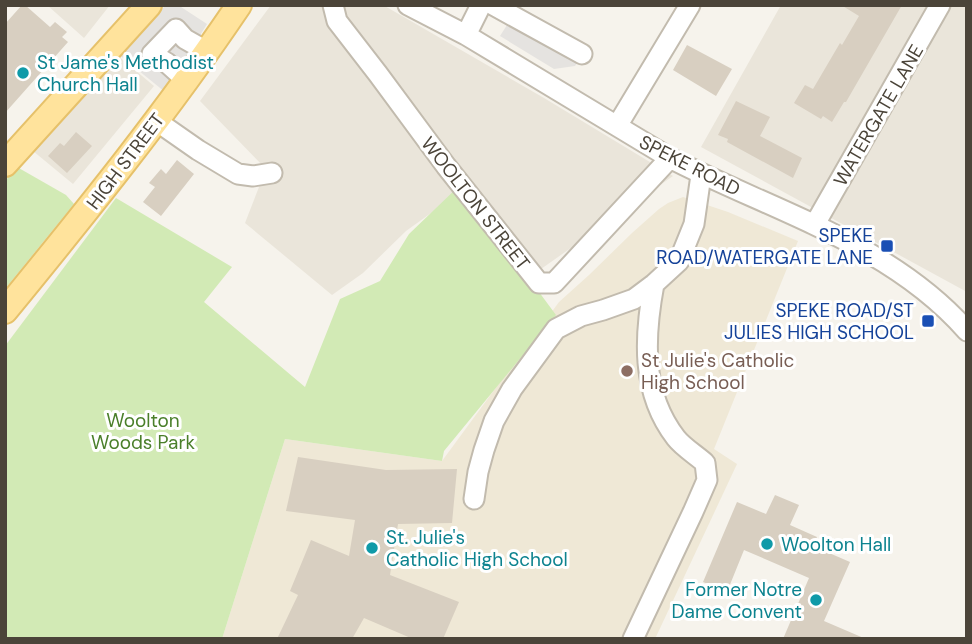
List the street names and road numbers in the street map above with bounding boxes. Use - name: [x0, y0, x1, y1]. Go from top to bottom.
- street label: WATERGATE LANE: [828, 40, 929, 190]
- street label: HIGH STREET: [81, 108, 170, 215]
- street label: SPEKE ROAD: [635, 129, 745, 202]
- street label: WOOLTON STREET: [416, 131, 536, 275]

